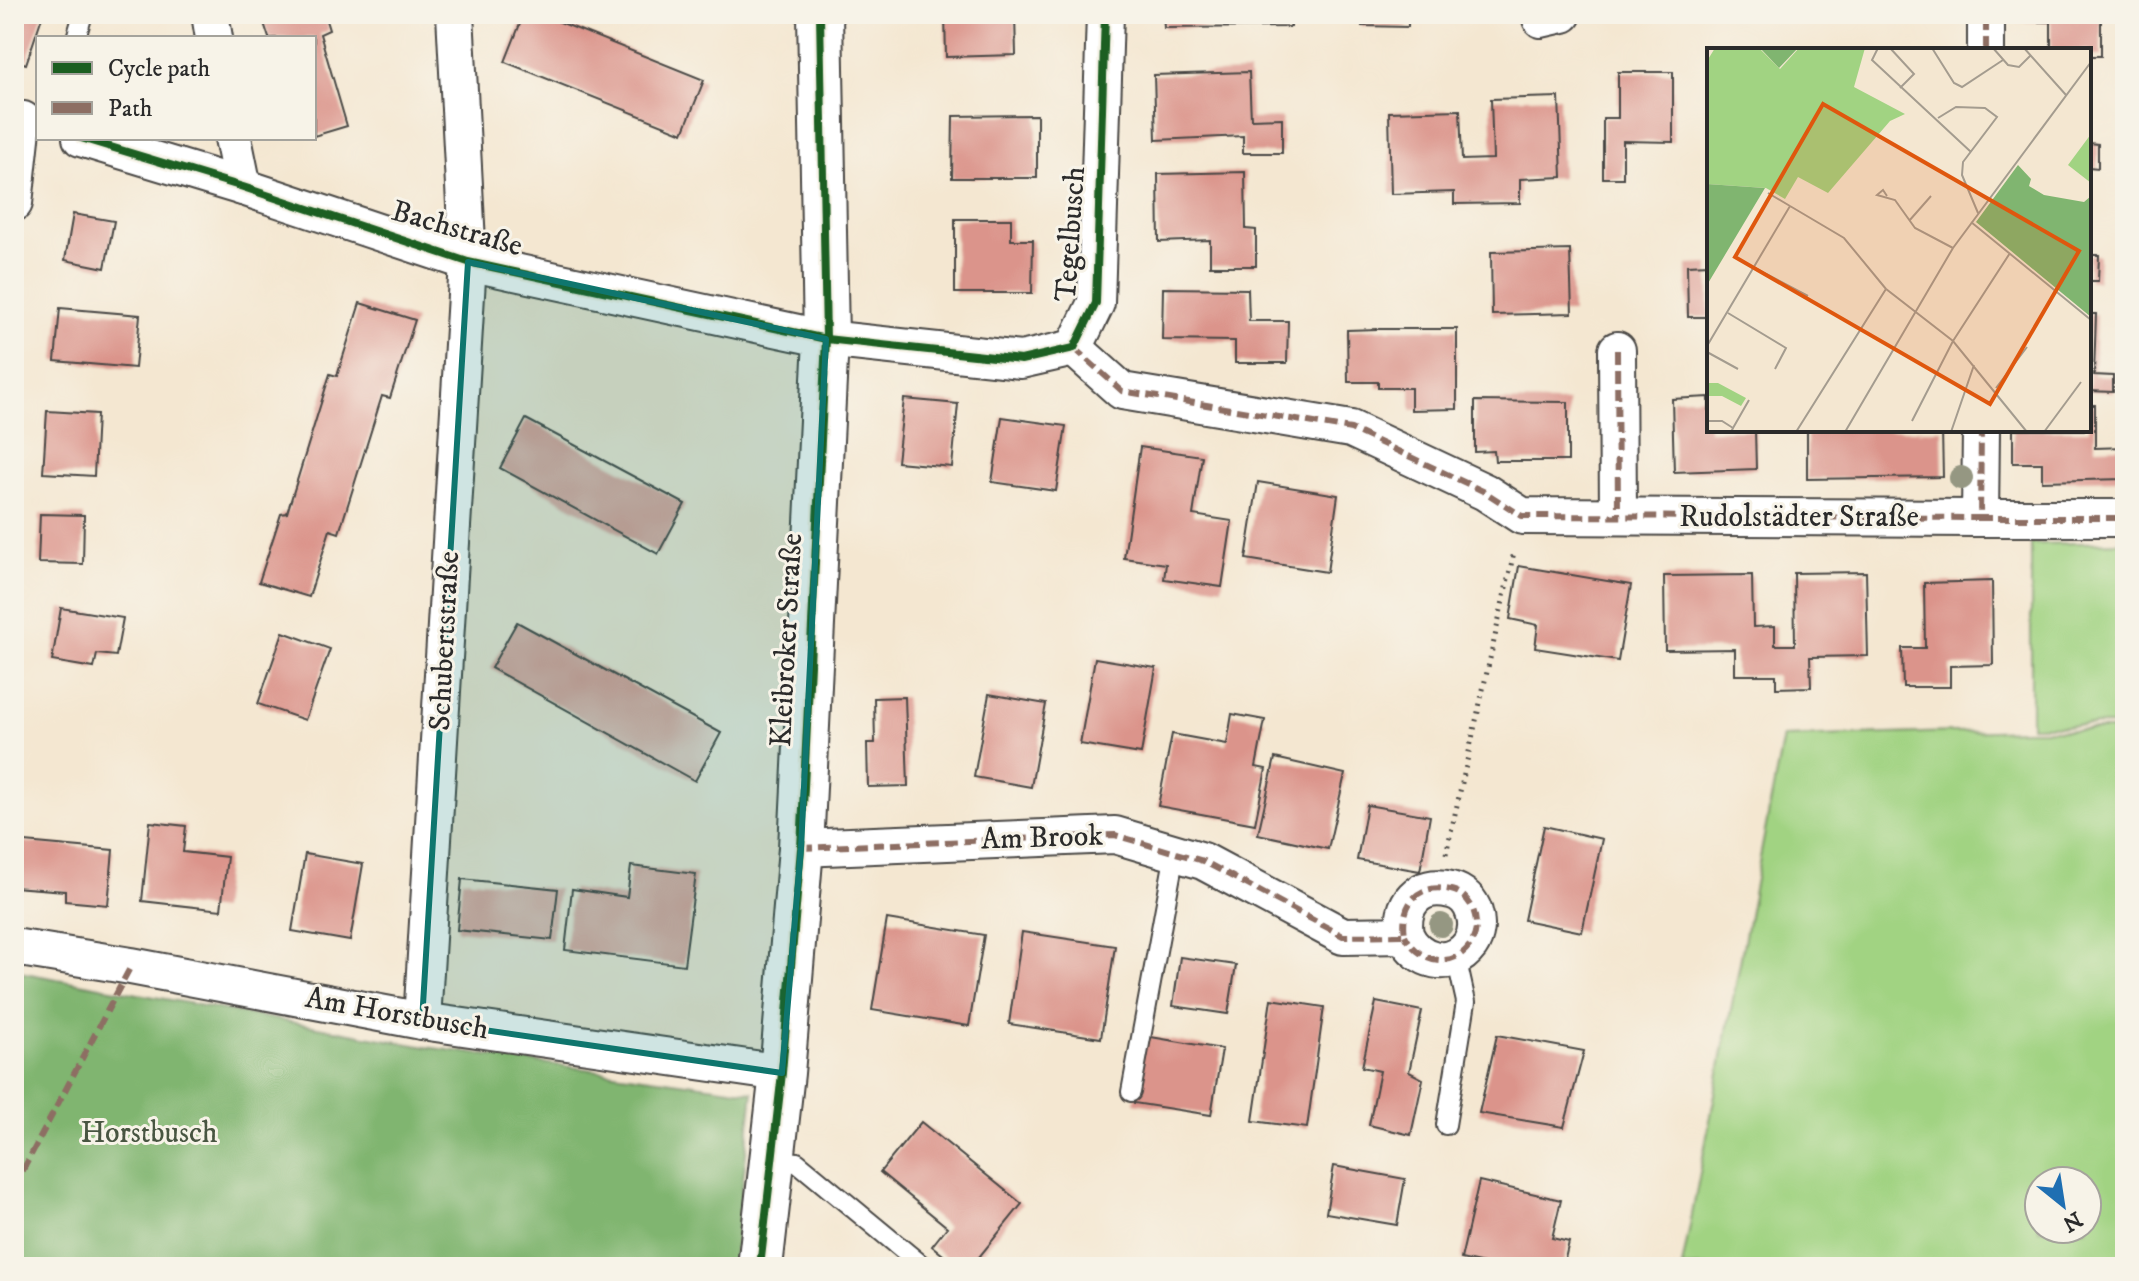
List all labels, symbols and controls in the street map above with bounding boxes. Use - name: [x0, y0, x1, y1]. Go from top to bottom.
- legend: [36, 36, 316, 140]
- inset map: [1707, 48, 2091, 432]
- text: Cycle path: [108, 54, 210, 84]
- text: Path: [108, 94, 153, 124]
- street label: Tegelbusch: [1048, 165, 1094, 303]
- street label: Bachstraße: [387, 193, 527, 265]
- street label: Rudolstädter Straße: [1679, 499, 1919, 536]
- street label: Kleibroker Straße: [763, 532, 811, 748]
- street label: Schubertstraße: [422, 550, 468, 732]
- street label: Am Brook: [980, 817, 1104, 859]
- street label: Am Horstbusch: [303, 980, 492, 1048]
- park label: Horstbusch: [80, 1115, 218, 1152]
- north arrow: [2023, 1165, 2103, 1245]
- text: N: [2058, 1205, 2087, 1237]

